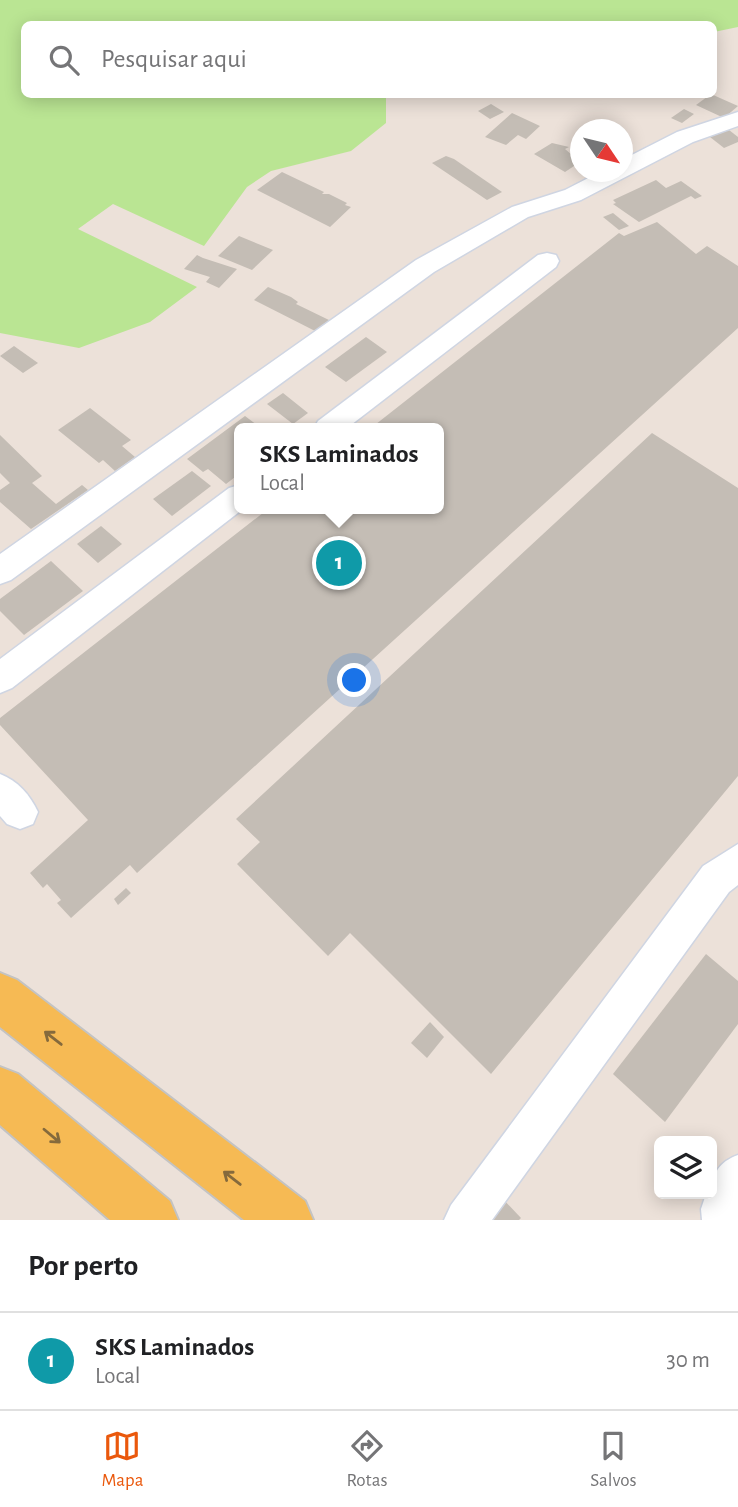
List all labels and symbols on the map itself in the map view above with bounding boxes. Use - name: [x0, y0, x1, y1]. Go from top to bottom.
- north arrow: [570, 119, 633, 182]
- pin: 1: [316, 537, 362, 589]
- your location: [337, 663, 371, 697]
- one-way arrow: [44, 1030, 62, 1045]
- one-way arrow: [43, 1128, 61, 1144]
- one-way arrow: [223, 1170, 241, 1185]

